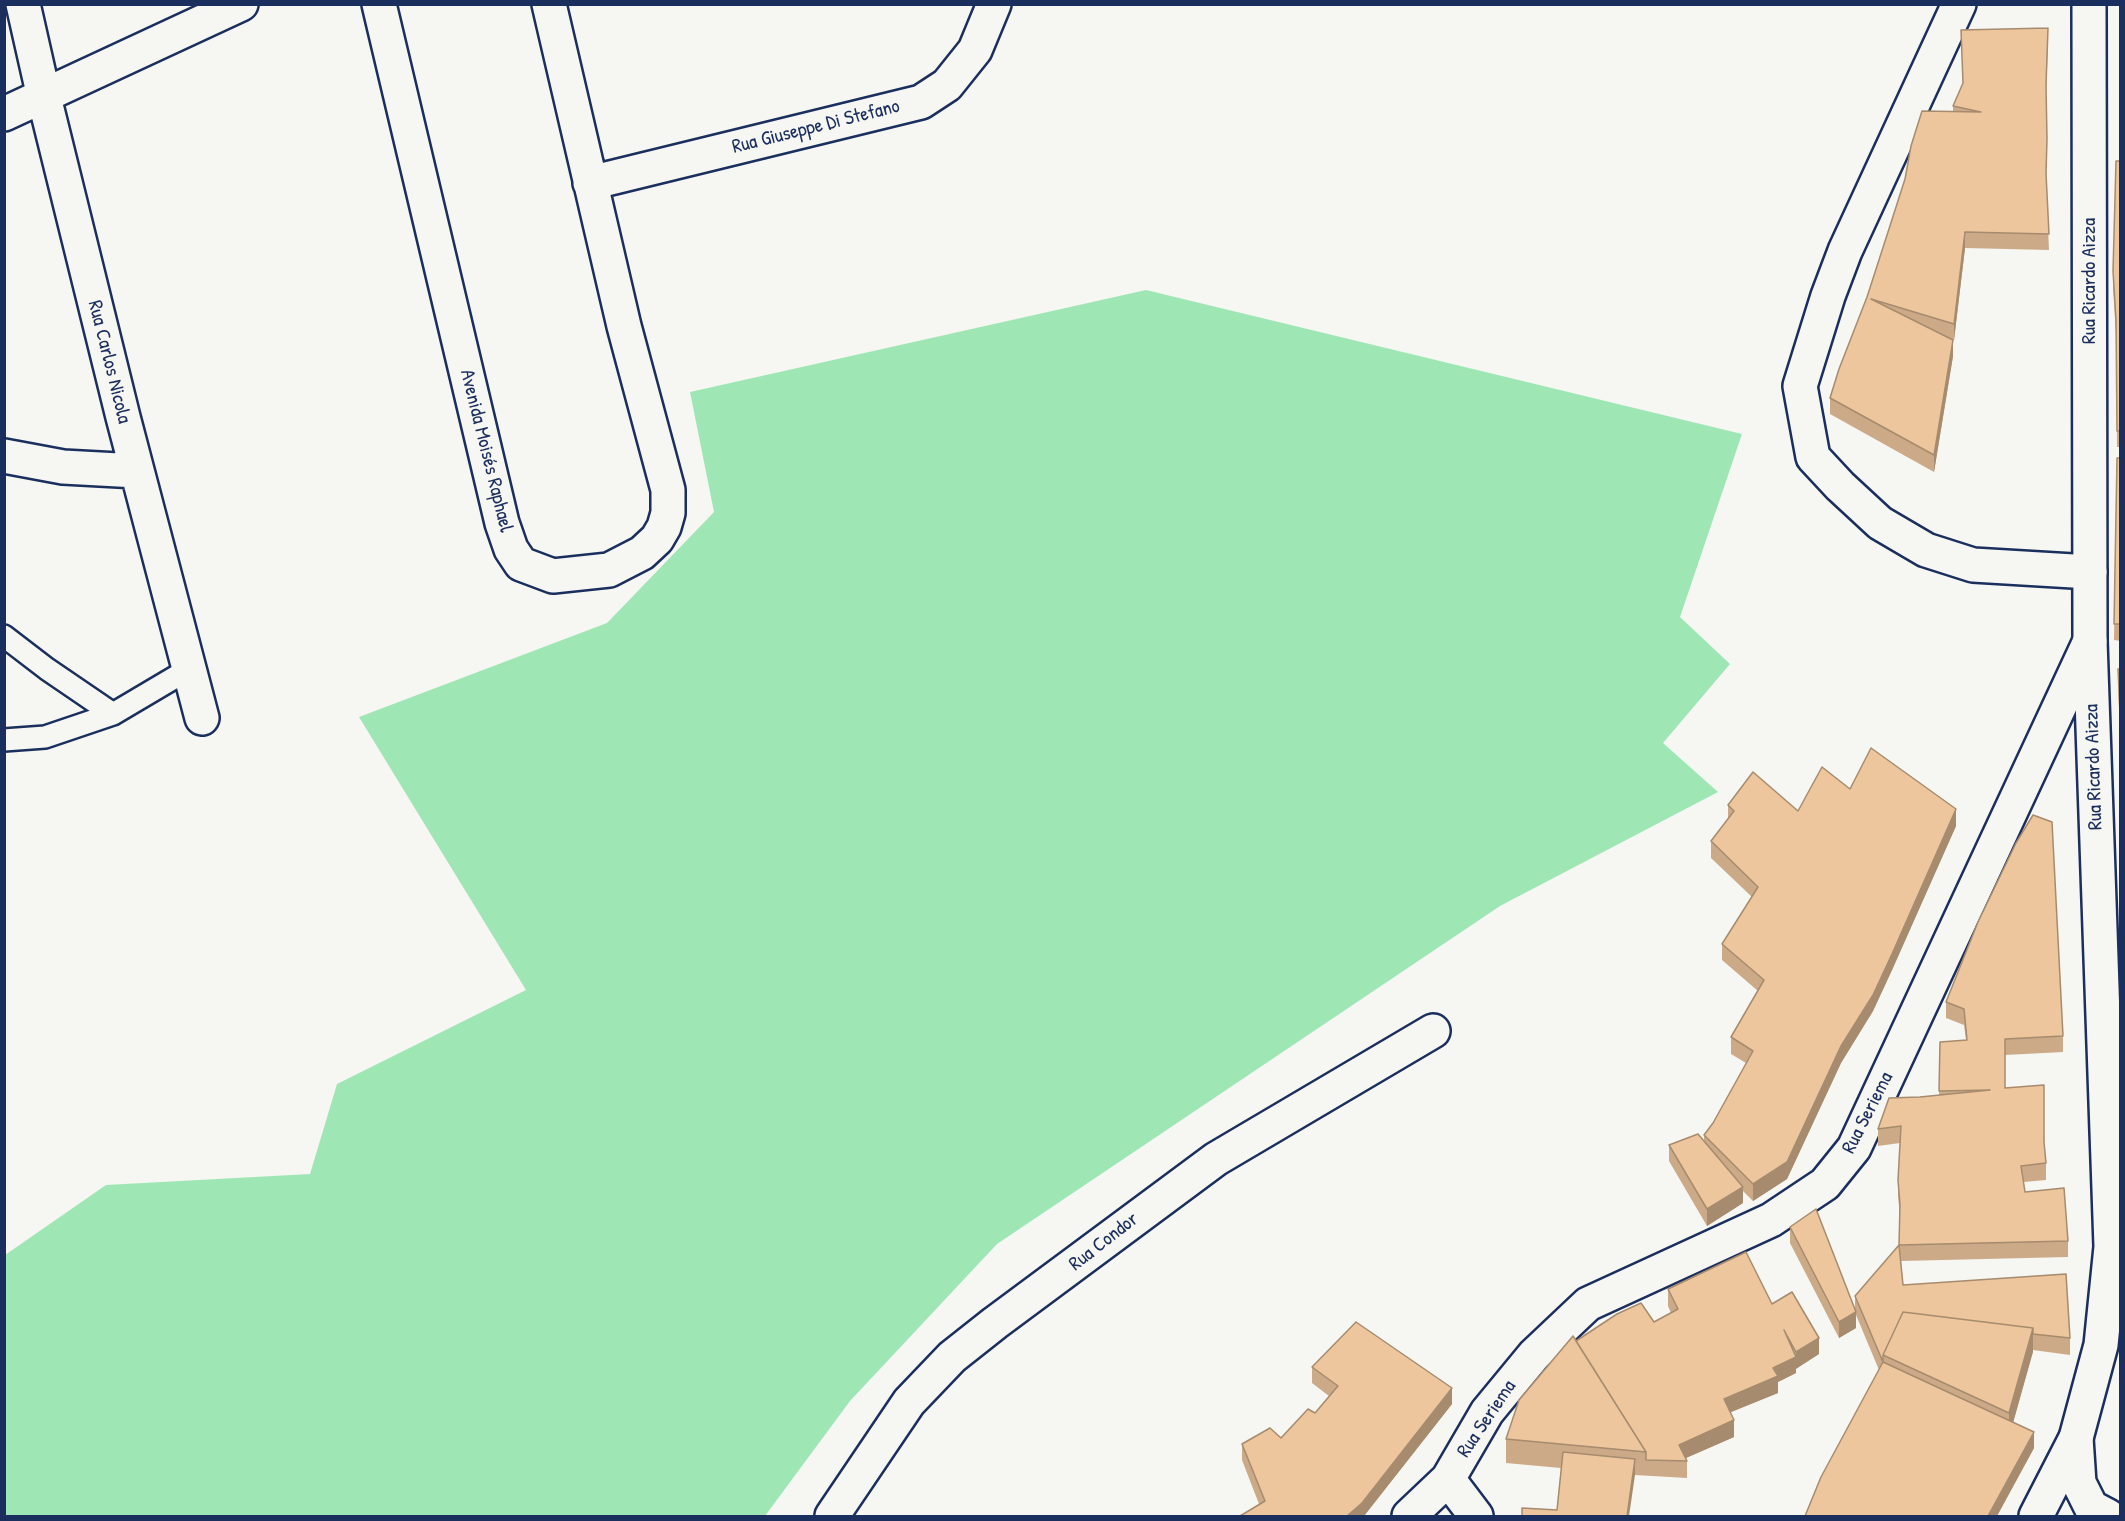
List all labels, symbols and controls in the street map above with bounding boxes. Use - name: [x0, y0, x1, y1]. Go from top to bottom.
- street label: Rua Giuseppe Di Stefano: [730, 95, 902, 159]
- street label: Rua Ricardo Aizza: [2078, 218, 2102, 344]
- street label: Rua Carlos Nicola: [82, 298, 136, 426]
- street label: Avenida Moisés Raphael: [454, 367, 518, 535]
- street label: Rua Ricardo Aizza: [2080, 704, 2108, 830]
- street label: Rua Seriema: [1837, 1068, 1899, 1158]
- street label: Rua Condor: [1065, 1208, 1143, 1276]
- street label: Rua Seriema: [1452, 1376, 1522, 1462]

